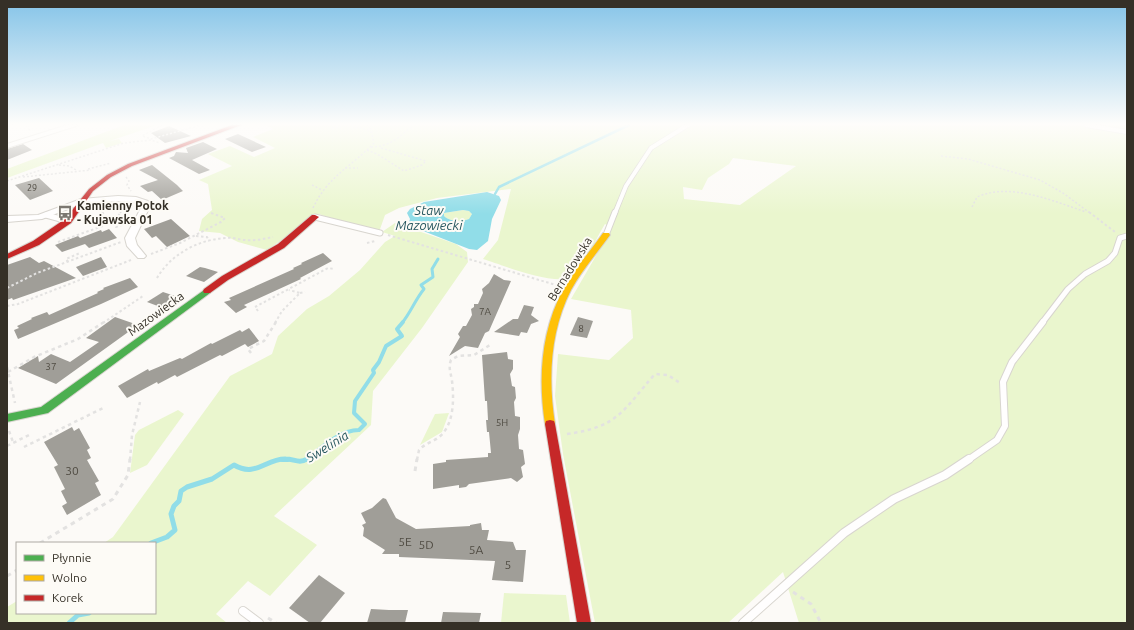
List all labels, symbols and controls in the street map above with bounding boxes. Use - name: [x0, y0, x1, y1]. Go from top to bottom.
- house number: 29: [27, 183, 37, 193]
- place label: Kamienny Potok - Kujawska 01: [77, 199, 169, 226]
- water label: Staw Mazowiecki: [396, 203, 463, 232]
- bus stop icon: Kamienny Potok - Kujawska 01: [56, 204, 74, 222]
- street label: Bernadowska: [545, 235, 594, 303]
- street label: Mazowiecka: [125, 289, 186, 338]
- house number: 7A: [479, 306, 492, 317]
- house number: 8: [578, 323, 584, 334]
- house number: 37: [45, 361, 57, 372]
- house number: 5H: [496, 417, 508, 428]
- water label: Swelinia: [302, 427, 351, 465]
- house number: 30: [65, 464, 79, 477]
- house number: 5E: [398, 535, 412, 548]
- house number: 5D: [418, 538, 434, 551]
- legend: [16, 542, 156, 614]
- house number: 5A: [469, 543, 483, 556]
- text: Płynnie: [52, 551, 91, 564]
- house number: 5: [505, 558, 511, 571]
- text: Wolno: [52, 571, 87, 584]
- text: Korek: [52, 591, 83, 604]

